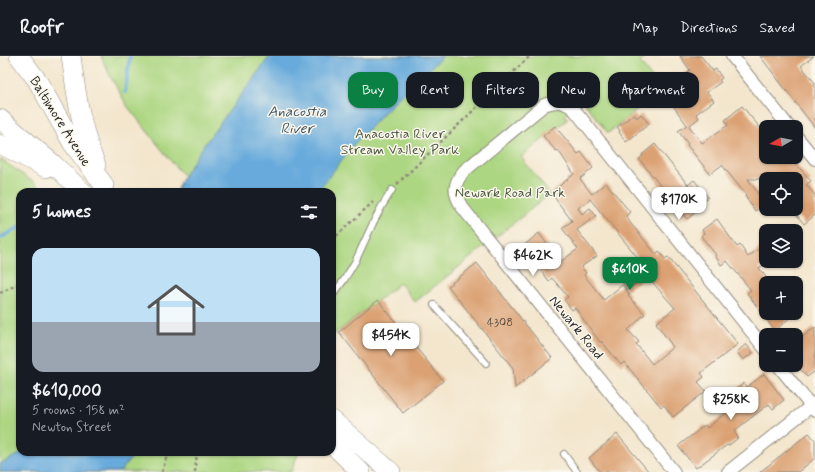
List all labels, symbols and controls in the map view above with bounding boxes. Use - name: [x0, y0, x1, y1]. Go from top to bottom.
- text: Roofr: [20, 15, 64, 40]
- text: Map: [632, 19, 658, 37]
- text: Directions: [680, 19, 738, 37]
- text: Saved: [760, 19, 795, 37]
- chip: Buy: [348, 72, 398, 108]
- chip: Rent: [406, 72, 464, 108]
- chip: Filters: [472, 72, 539, 108]
- chip: New: [547, 72, 600, 108]
- chip: Apartment: [608, 72, 699, 108]
- street label: Baltimore Avenue: [25, 73, 95, 170]
- water label: Anacostia River: [268, 102, 327, 139]
- north arrow: [759, 120, 803, 164]
- map controls: [759, 120, 803, 372]
- park label: Anacostia River Stream Valley Park: [341, 125, 459, 159]
- button: locate: [759, 172, 803, 216]
- park label: Newark Road Park: [455, 184, 565, 202]
- pin: $170K: [651, 187, 707, 221]
- text: $170K: [661, 191, 698, 208]
- text: 5 homes: [32, 201, 91, 223]
- icon: filters: [298, 201, 320, 223]
- button: layers: [759, 224, 803, 268]
- pin: $462K: [505, 243, 561, 277]
- text: $462K: [513, 247, 553, 264]
- pin: $610K: [602, 257, 658, 291]
- text: $610K: [612, 261, 648, 278]
- icon: home: [140, 274, 212, 346]
- button: +: [759, 276, 803, 320]
- street label: Newark Road: [545, 292, 608, 363]
- house number: 4308: [487, 315, 513, 331]
- pin: $454K: [363, 323, 419, 357]
- text: $454K: [372, 327, 410, 344]
- button: −: [759, 328, 803, 372]
- text: $610,000: [32, 380, 101, 402]
- pin: $258K: [703, 387, 759, 421]
- text: $258K: [712, 391, 750, 408]
- text: 5 rooms · 158 m²: [32, 402, 125, 419]
- text: Newton Street: [32, 419, 111, 436]

